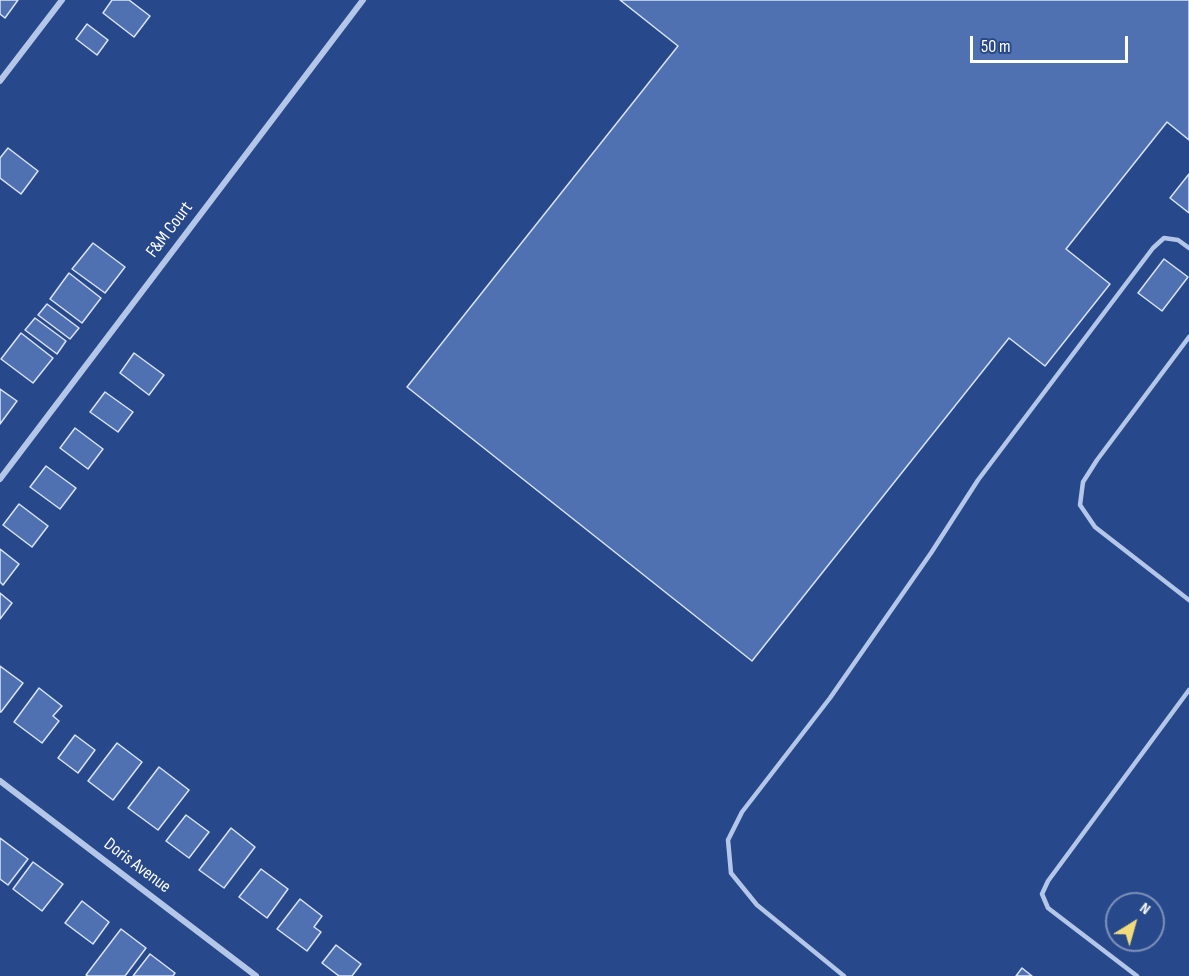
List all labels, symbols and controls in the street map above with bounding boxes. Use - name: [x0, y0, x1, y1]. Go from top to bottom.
- scale bar: [973, 24, 1130, 62]
- text: 50 m: [981, 36, 1011, 57]
- street label: F&M Court: [142, 198, 198, 262]
- street label: Doris Avenue: [99, 834, 175, 898]
- north arrow: [1105, 892, 1165, 952]
- text: N: [1136, 899, 1154, 919]

